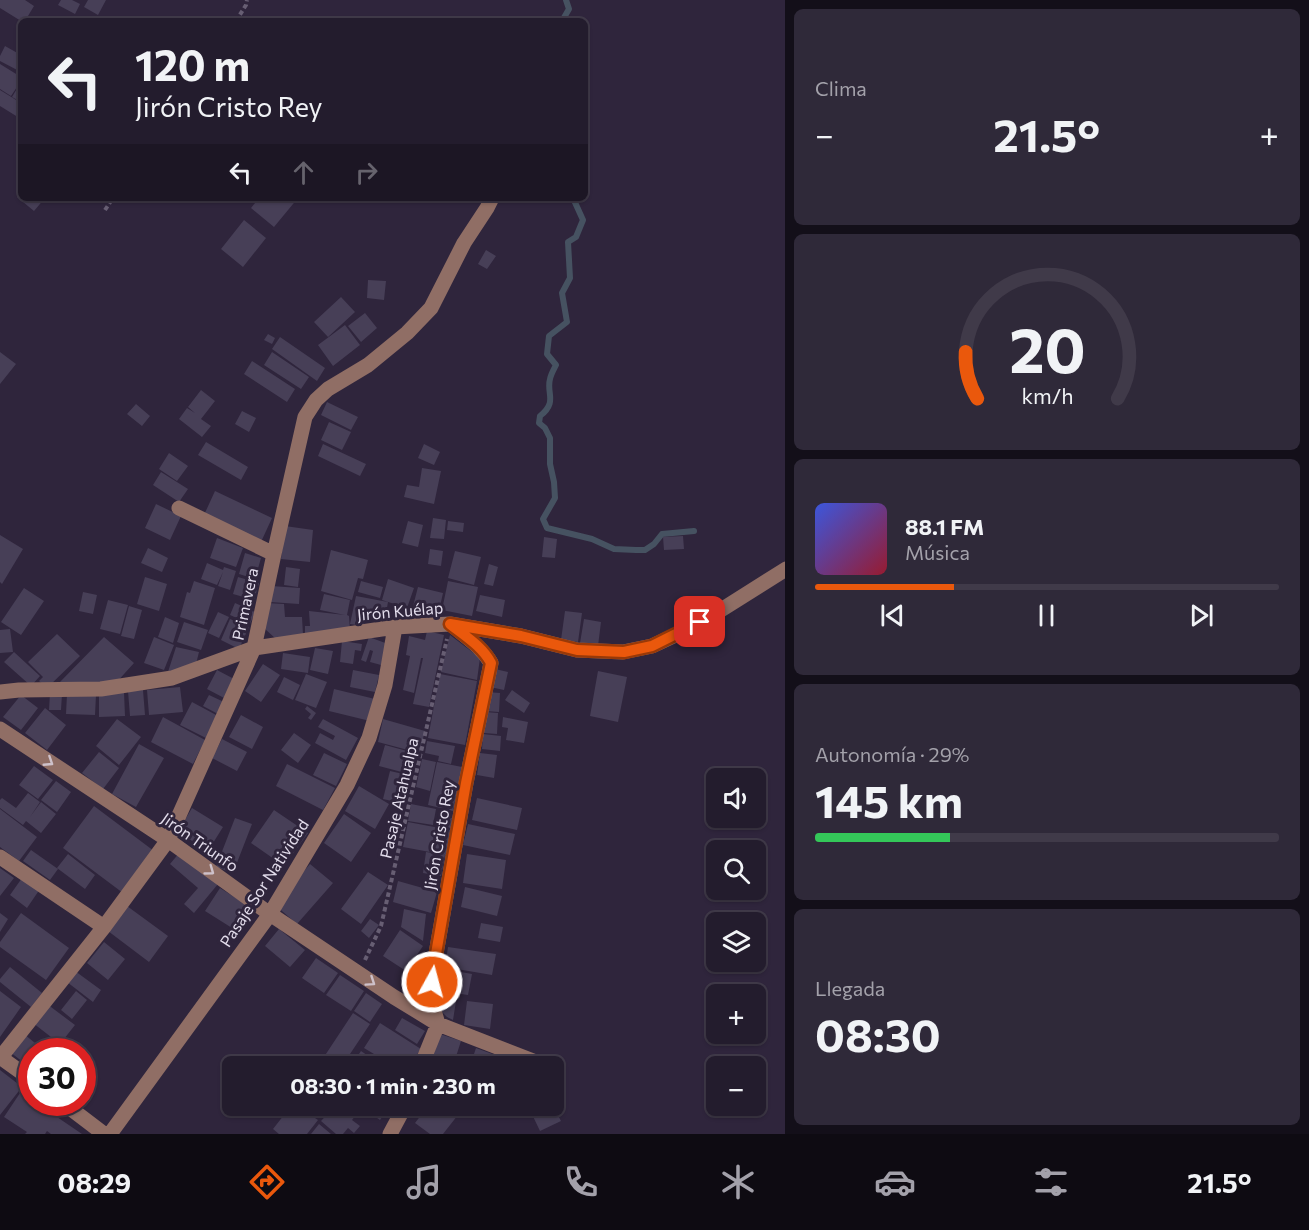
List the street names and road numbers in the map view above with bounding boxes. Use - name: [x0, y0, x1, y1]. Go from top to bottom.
- street label: Primavera: [228, 566, 261, 642]
- street label: Jirón Kuélap: [356, 597, 444, 624]
- street label: Pasaje Atahualpa: [375, 736, 422, 860]
- street label: Jirón Cristo Rey: [420, 779, 458, 891]
- street label: Jirón Triunfo: [158, 808, 242, 875]
- street label: Pasaje Sor Natividad: [215, 815, 312, 950]

